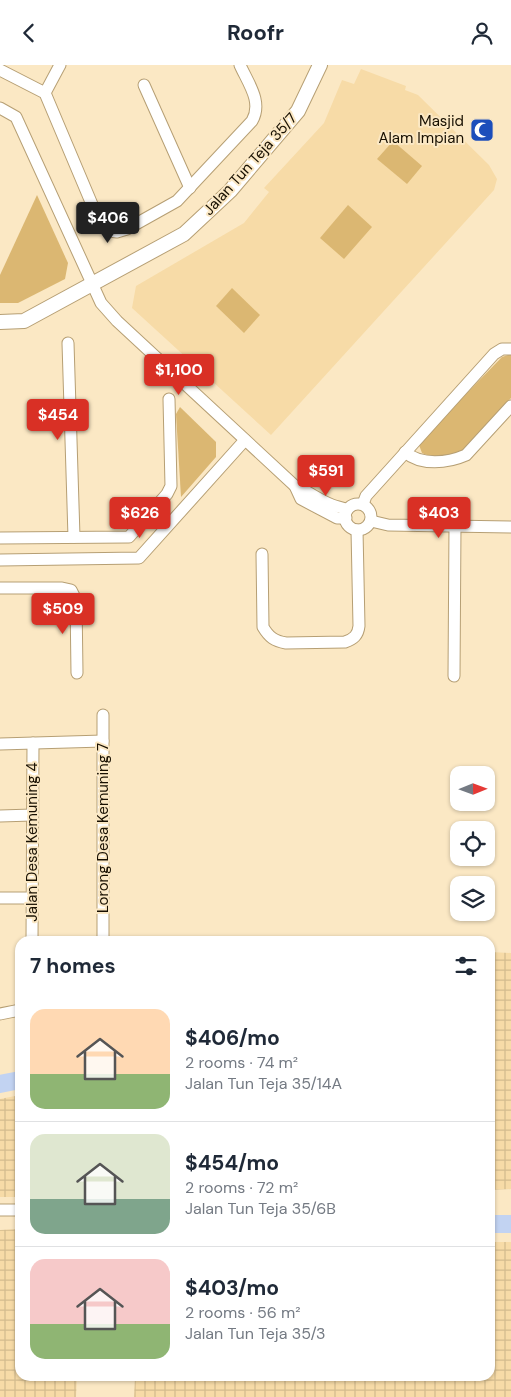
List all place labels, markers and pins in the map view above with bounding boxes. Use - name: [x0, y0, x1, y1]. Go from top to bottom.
- place label: Masjid Alam Impian: [379, 111, 464, 148]
- mosque icon: Masjid Alam Impian: [469, 117, 495, 143]
- pin: $406: [78, 201, 138, 244]
- pin: $1,100: [138, 353, 220, 396]
- pin: $454: [28, 399, 88, 441]
- pin: $591: [296, 455, 356, 497]
- pin: $626: [110, 497, 170, 539]
- pin: $403: [409, 497, 469, 539]
- pin: $509: [33, 593, 93, 635]

